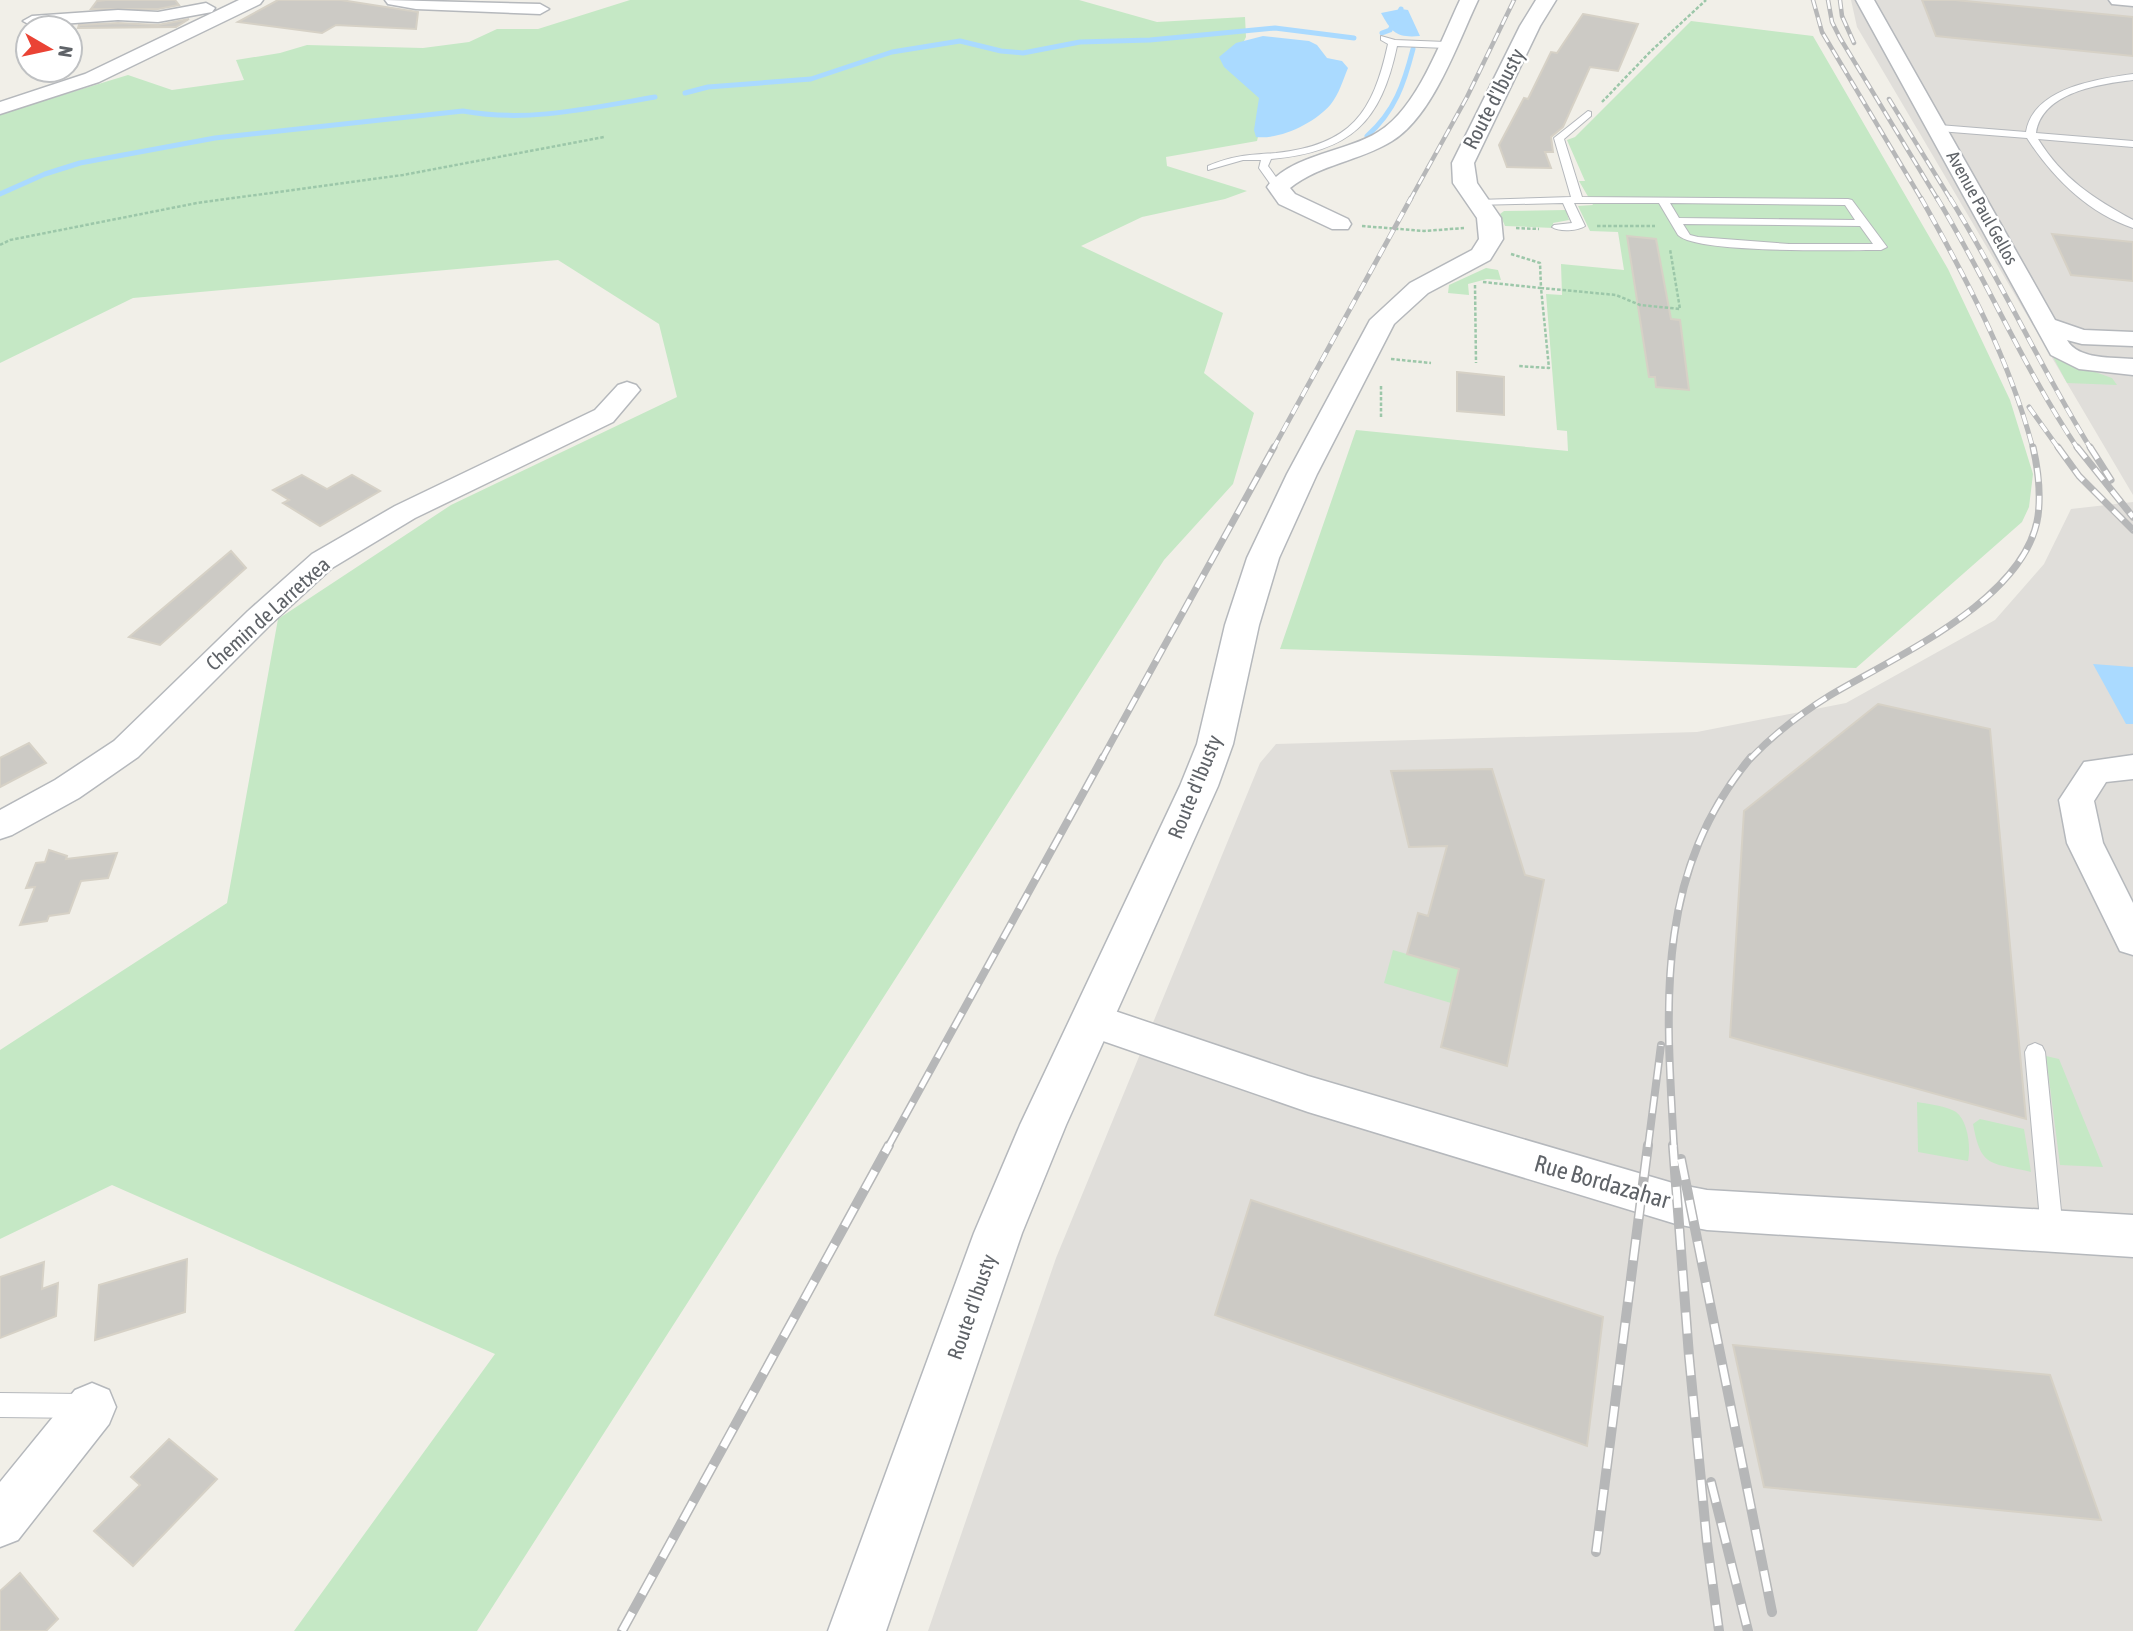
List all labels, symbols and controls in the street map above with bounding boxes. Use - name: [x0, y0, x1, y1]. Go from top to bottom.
- north arrow: [14, 14, 84, 84]
- text: N: [54, 44, 78, 59]
- street label: Route d'Ibusty: [1458, 44, 1529, 153]
- street label: Avenue Paul Gellos: [1942, 147, 2022, 268]
- street label: Chemin de Larretxea: [201, 551, 334, 675]
- street label: Route d'Ibusty: [1162, 731, 1226, 842]
- street label: Rue Bordazahar: [1531, 1149, 1674, 1214]
- street label: Route d'Ibusty: [942, 1251, 1000, 1362]

